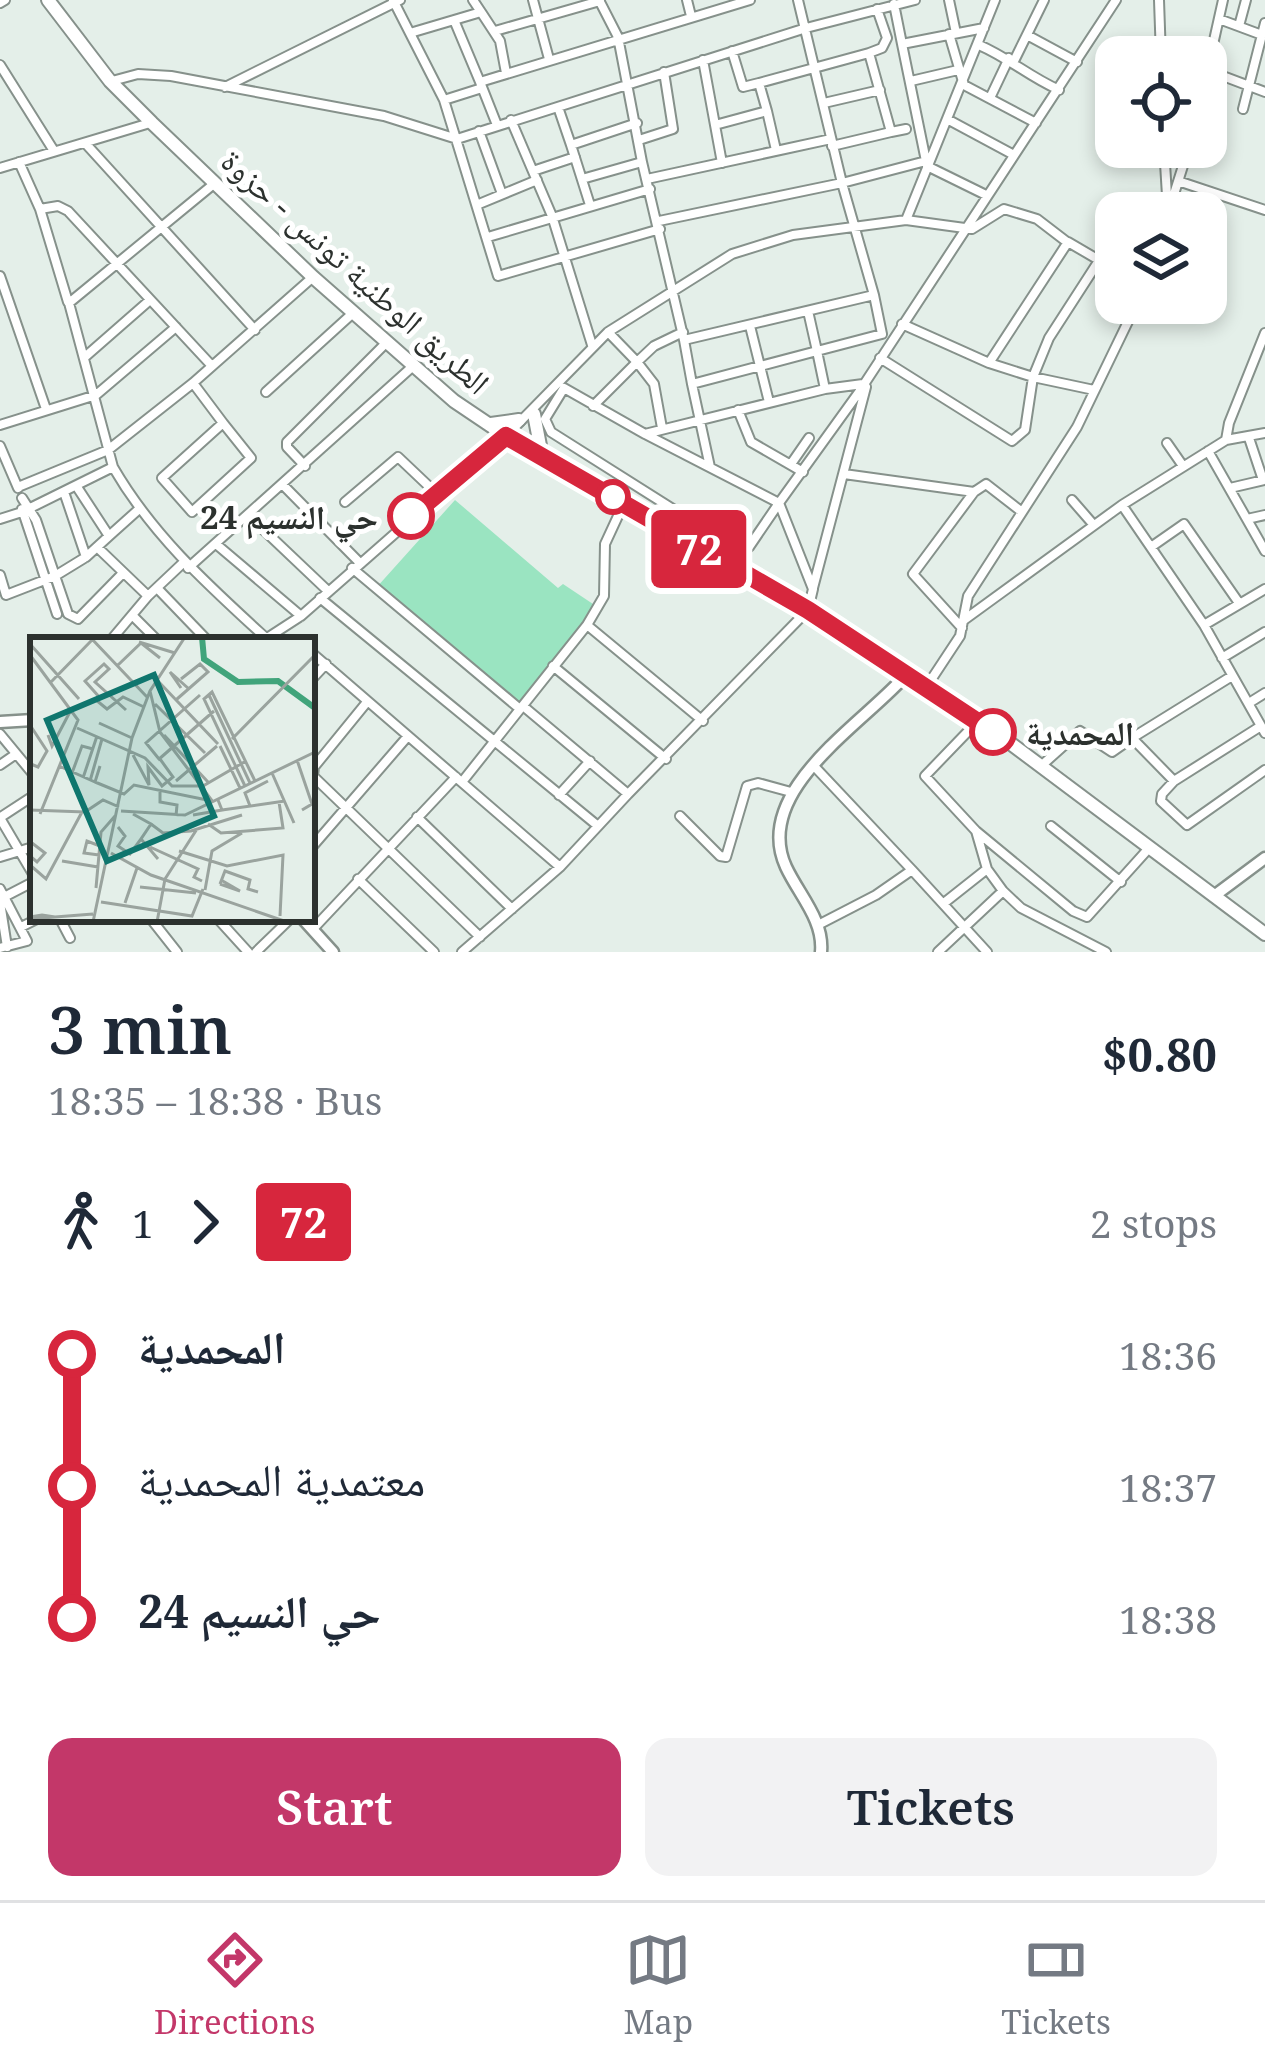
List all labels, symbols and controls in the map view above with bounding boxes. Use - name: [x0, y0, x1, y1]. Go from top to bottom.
- map controls: [1095, 36, 1227, 324]
- button: locate: [1095, 36, 1227, 168]
- street label: الطريق الوطنية تونس - حزوة: [212, 138, 500, 404]
- button: layers: [1095, 192, 1227, 324]
- unlabelled marker: [597, 481, 629, 513]
- place label: حي النسيم 24: [200, 494, 378, 543]
- marker: حي النسيم 24: [389, 494, 433, 538]
- line badge: 72: [645, 510, 753, 588]
- text: 72: [675, 520, 723, 577]
- inset map: [30, 637, 315, 922]
- marker: المحمدية: [971, 710, 1015, 754]
- place label: المحمدية: [1026, 710, 1134, 755]
- text: 3 min: [48, 983, 232, 1073]
- text: $0.80: [1102, 1024, 1217, 1085]
- text: 18:35 – 18:38 · Bus: [48, 1073, 382, 1126]
- icon: walk: [48, 1189, 114, 1255]
- icon: forward: [172, 1189, 238, 1255]
- text: 72: [280, 1193, 327, 1250]
- text: 1: [132, 1196, 154, 1249]
- text: 2 stops: [1090, 1196, 1217, 1249]
- text: المحمدية: [138, 1316, 286, 1377]
- text: 18:36: [1119, 1328, 1217, 1381]
- text: معتمدية المحمدية: [138, 1448, 425, 1509]
- text: 18:37: [1119, 1460, 1217, 1513]
- text: حي النسيم 24: [138, 1580, 381, 1641]
- text: 18:38: [1119, 1592, 1217, 1645]
- button: Start: [48, 1738, 621, 1876]
- button: Tickets: [645, 1738, 1217, 1876]
- tab: Directions: [154, 1927, 315, 2044]
- tab: Map: [623, 1927, 693, 2044]
- tab: Tickets: [1001, 1927, 1111, 2044]

